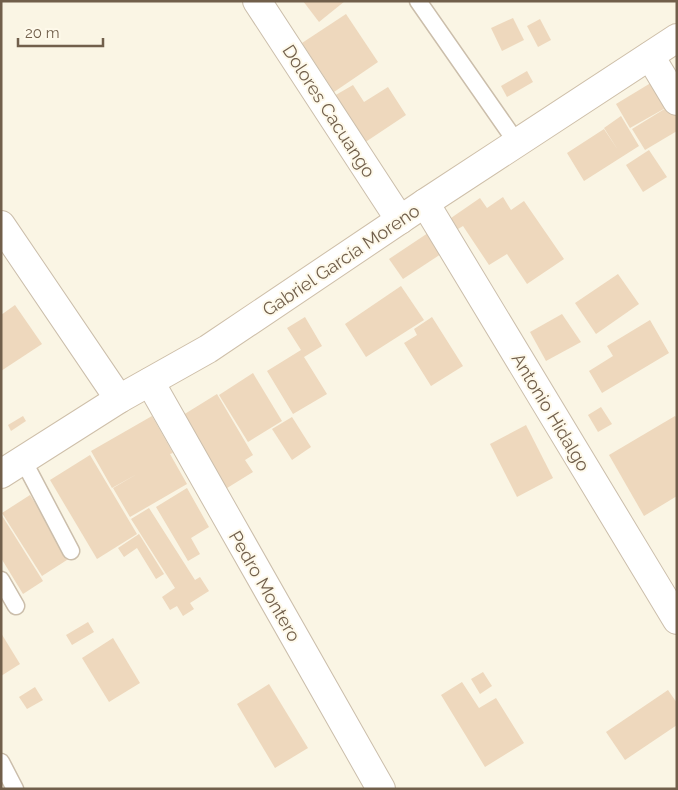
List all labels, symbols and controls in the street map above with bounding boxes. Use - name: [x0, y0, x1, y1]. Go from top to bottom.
- scale bar: [18, 15, 102, 47]
- text: 20 m: [25, 24, 60, 42]
- street label: Dolores Cacuango: [278, 41, 380, 182]
- street label: Gabriel García Moreno: [259, 200, 424, 320]
- street label: Antonio Hidalgo: [508, 349, 595, 475]
- street label: Pedro Montero: [225, 527, 305, 645]

